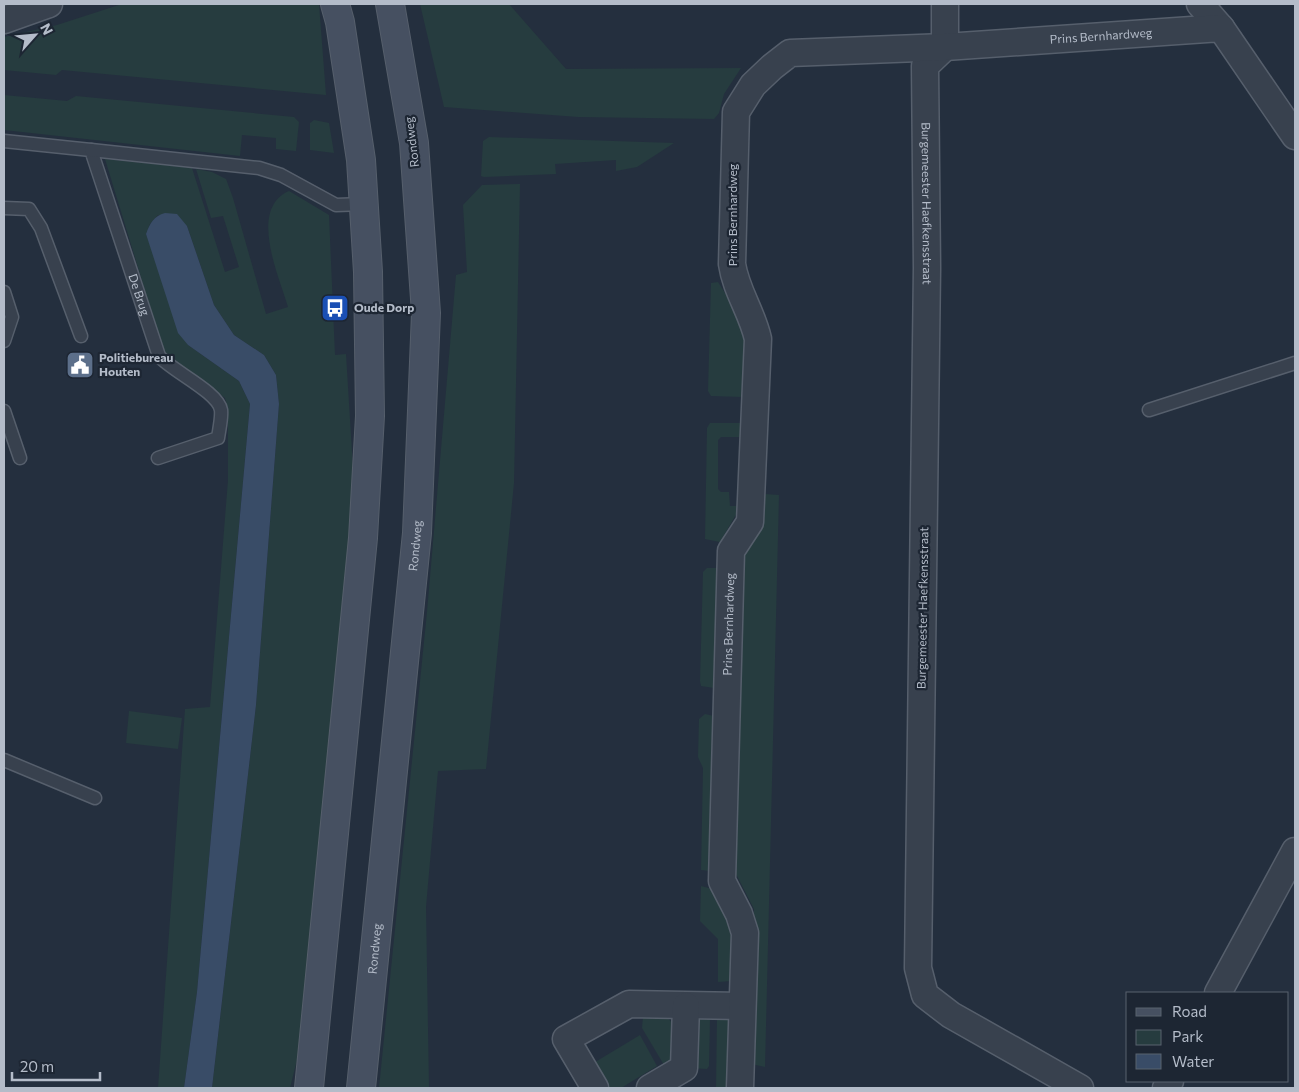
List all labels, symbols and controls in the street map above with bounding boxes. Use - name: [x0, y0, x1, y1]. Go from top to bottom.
- north arrow: [10, 10, 60, 60]
- text: N: [37, 20, 57, 37]
- street label: Prins Bernhardweg: [1049, 25, 1153, 46]
- street label: Rondweg: [401, 116, 421, 168]
- street label: Burgemeester Haefkensstraat: [920, 122, 935, 285]
- street label: Prins Bernhardweg: [725, 163, 739, 266]
- street label: De Brug: [126, 272, 153, 318]
- bus stop icon: Oude Dorp: [320, 293, 350, 323]
- place label: Oude Dorp: [354, 300, 414, 314]
- public building icon: Politiebureau Houten: [65, 350, 95, 380]
- place label: Politiebureau Houten: [99, 350, 174, 378]
- street label: Rondweg: [405, 520, 424, 572]
- street label: Burgemeester Haefkensstraat: [914, 527, 930, 689]
- street label: Prins Bernhardweg: [720, 572, 736, 676]
- street label: Rondweg: [365, 922, 384, 975]
- legend: [1126, 992, 1289, 1082]
- text: Road: [1172, 1002, 1207, 1020]
- text: Park: [1172, 1027, 1203, 1045]
- scale bar: [12, 1050, 100, 1082]
- text: Water: [1172, 1052, 1214, 1070]
- text: 20 m: [20, 1057, 54, 1075]

